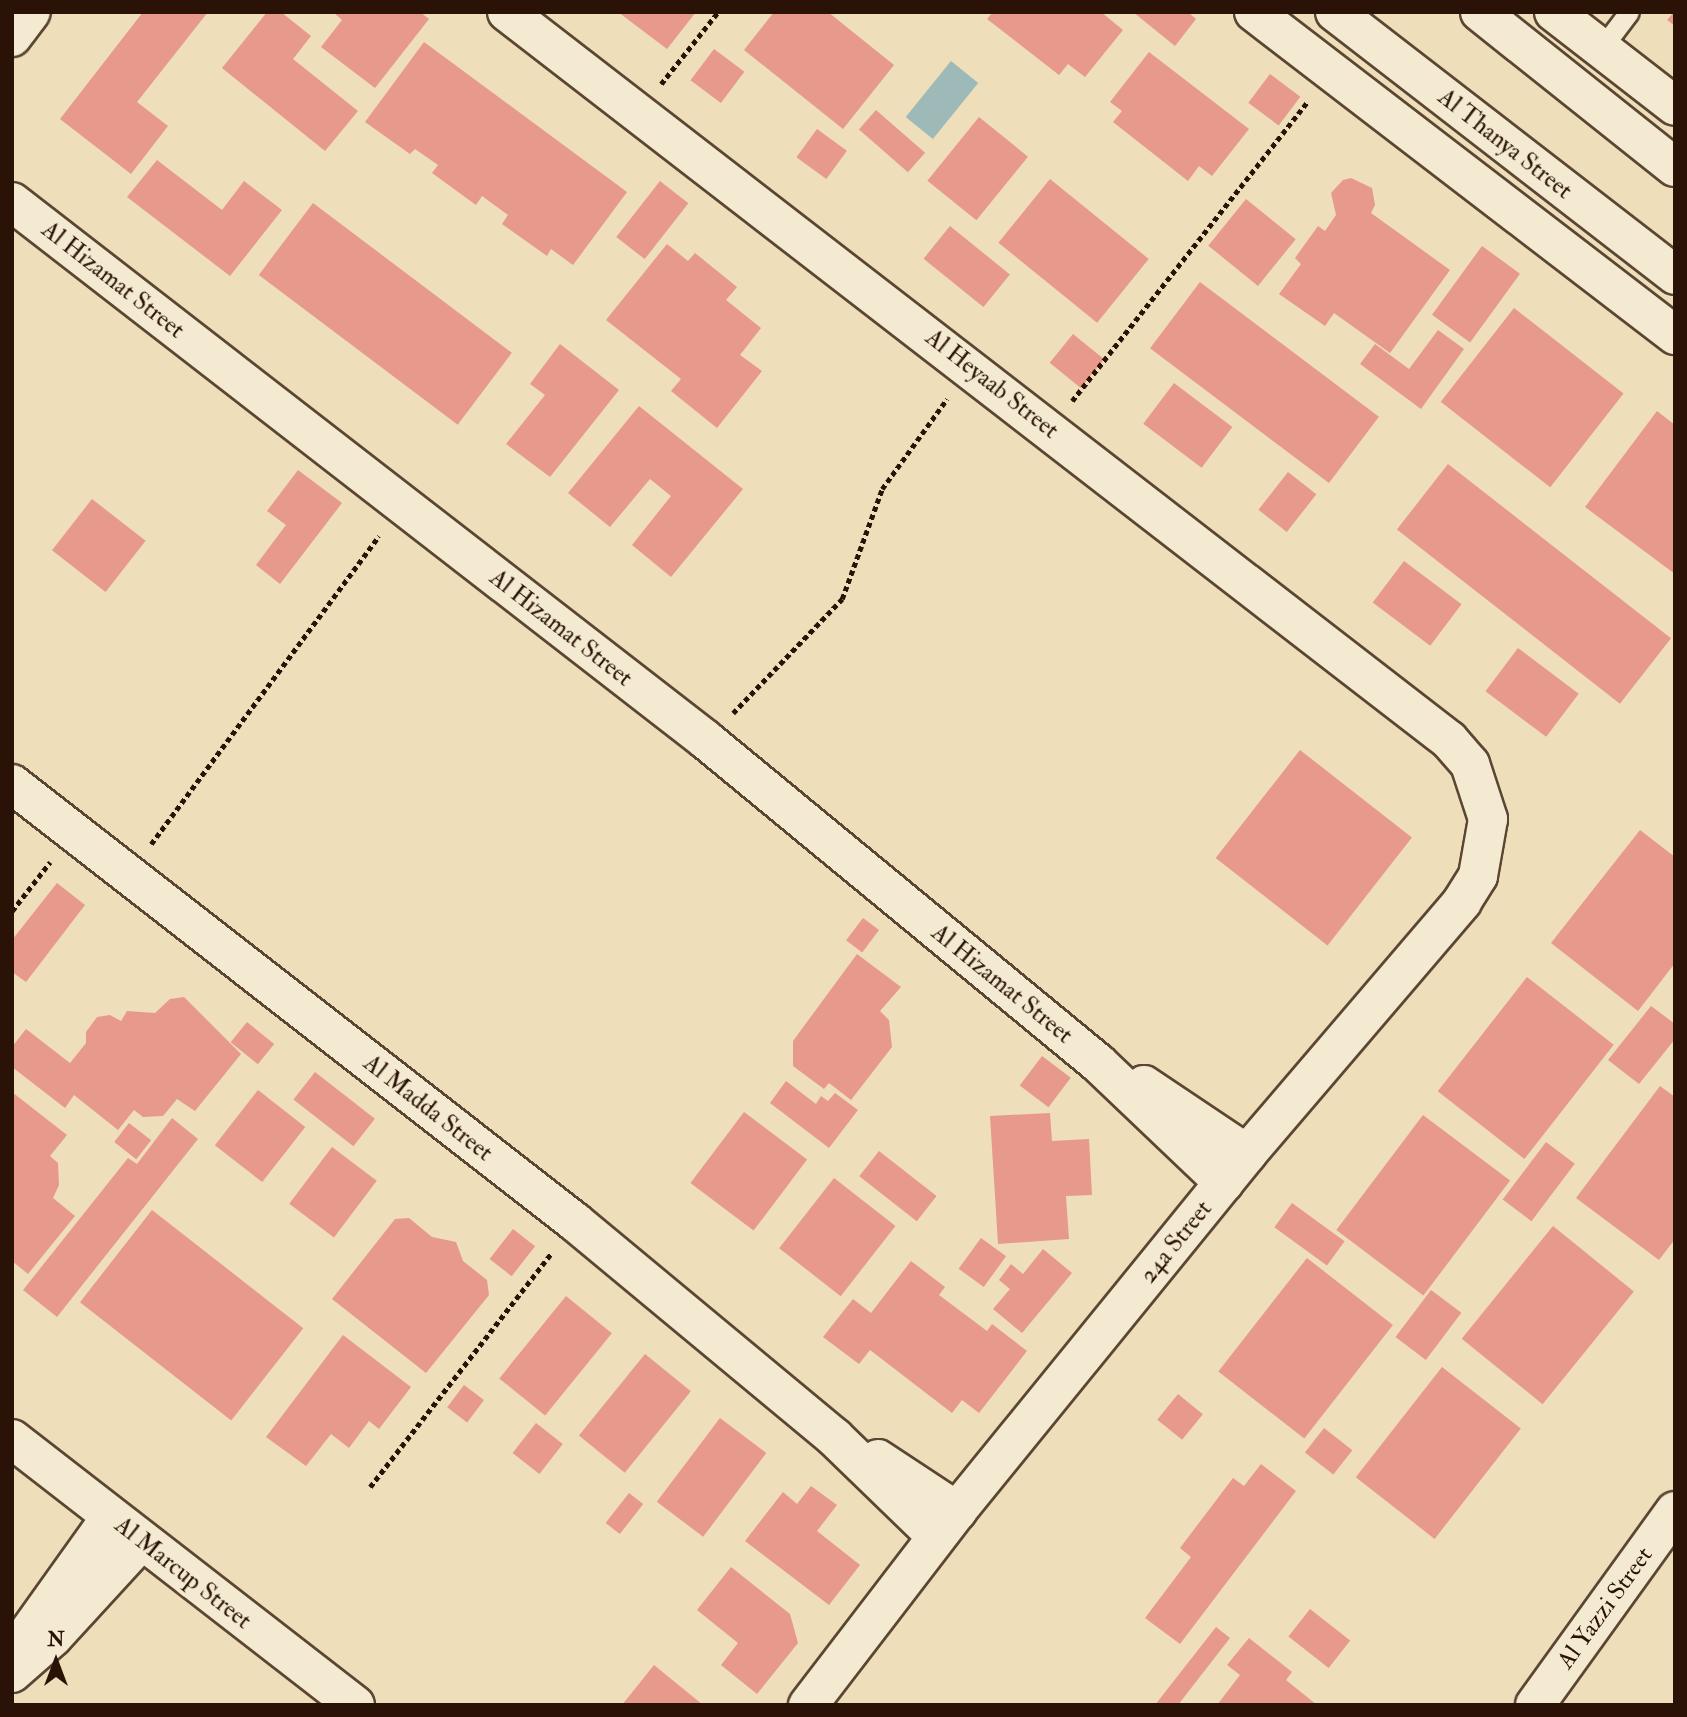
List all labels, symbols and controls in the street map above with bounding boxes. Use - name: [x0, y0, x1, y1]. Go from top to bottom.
- street label: Al Thanya Street: [1432, 83, 1578, 205]
- street label: Al Hizamat Street: [36, 215, 190, 345]
- street label: Al Heyaab Street: [920, 323, 1064, 445]
- street label: Al Hizamat Street: [484, 563, 638, 693]
- street label: Al Hizamat Street: [926, 918, 1078, 1050]
- street label: Al Madda Street: [358, 1049, 498, 1167]
- street label: 24a Street: [1134, 1195, 1218, 1289]
- street label: Al Marcup Street: [109, 1511, 257, 1635]
- street label: Al Yazzi Street: [1551, 1542, 1659, 1674]
- north arrow: [21, 1626, 91, 1696]
- text: N: [47, 1628, 65, 1652]

